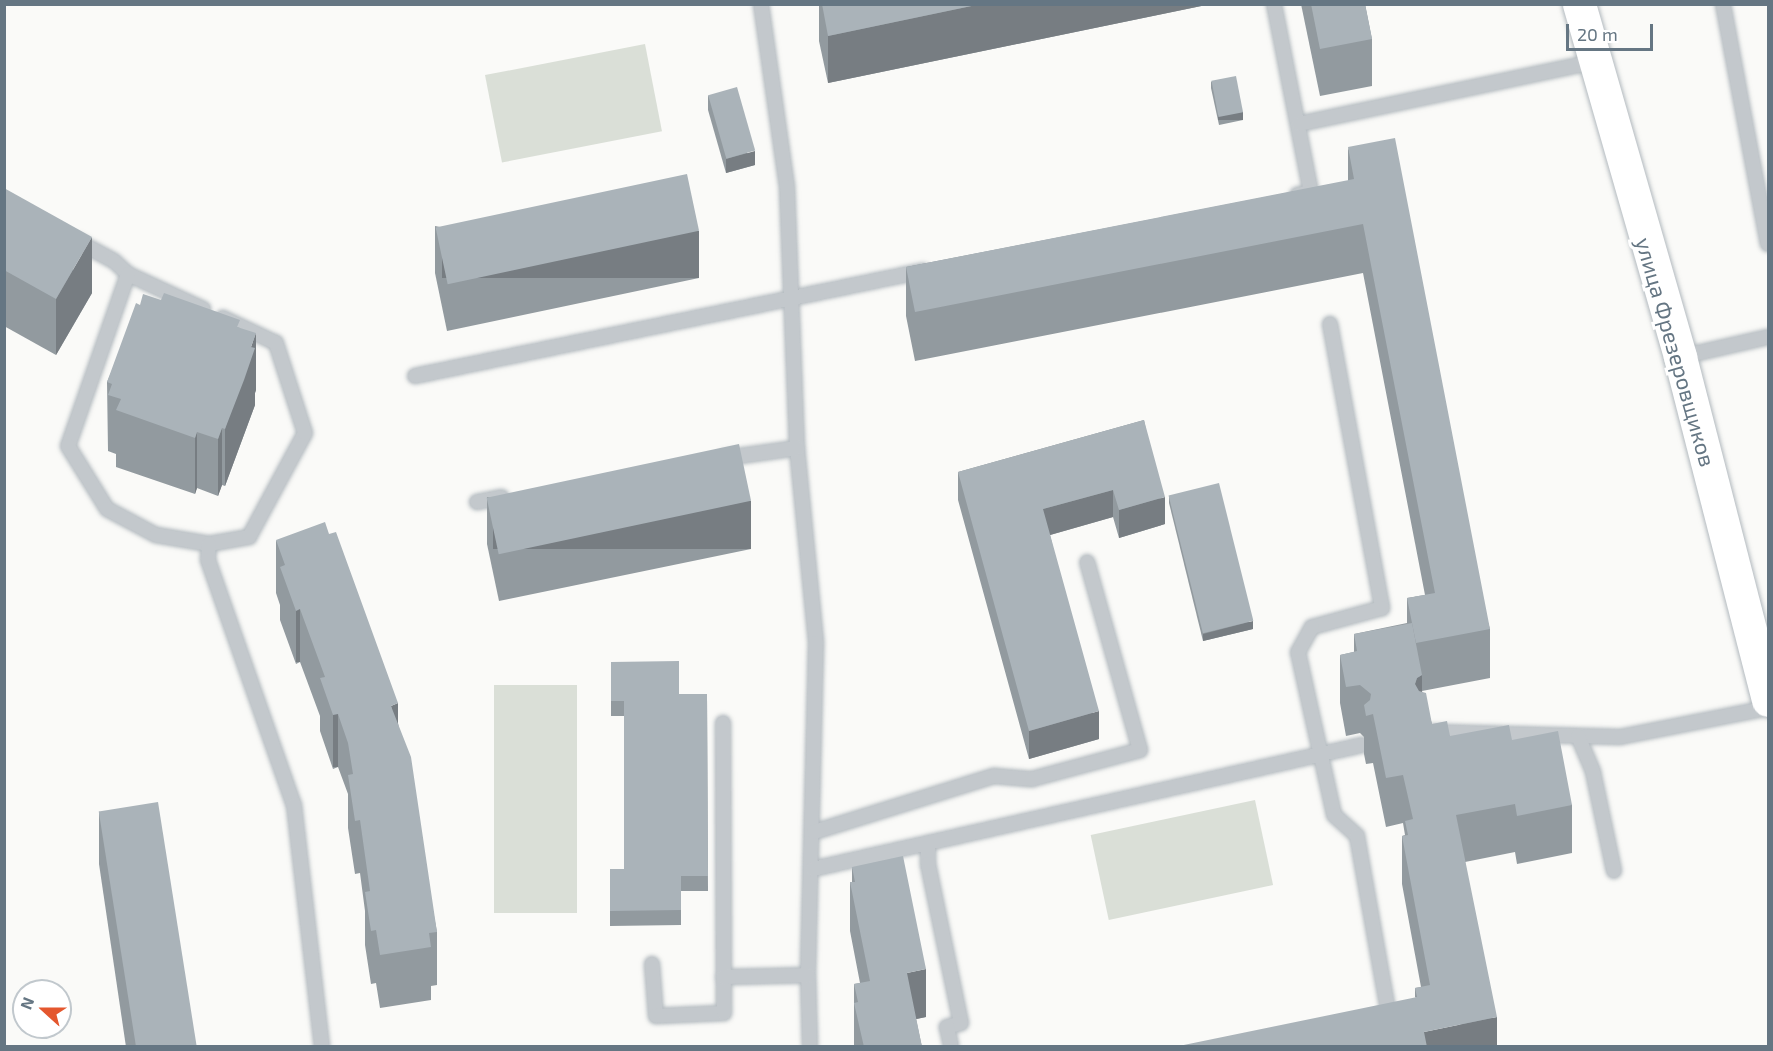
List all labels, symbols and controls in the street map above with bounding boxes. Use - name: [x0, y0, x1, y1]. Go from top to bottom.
- scale bar: [1569, 12, 1656, 50]
- text: 20 m: [1577, 23, 1618, 45]
- street label: улица Фрезеровщиков: [1631, 234, 1721, 470]
- north arrow: [12, 979, 72, 1039]
- text: N: [16, 994, 38, 1012]

